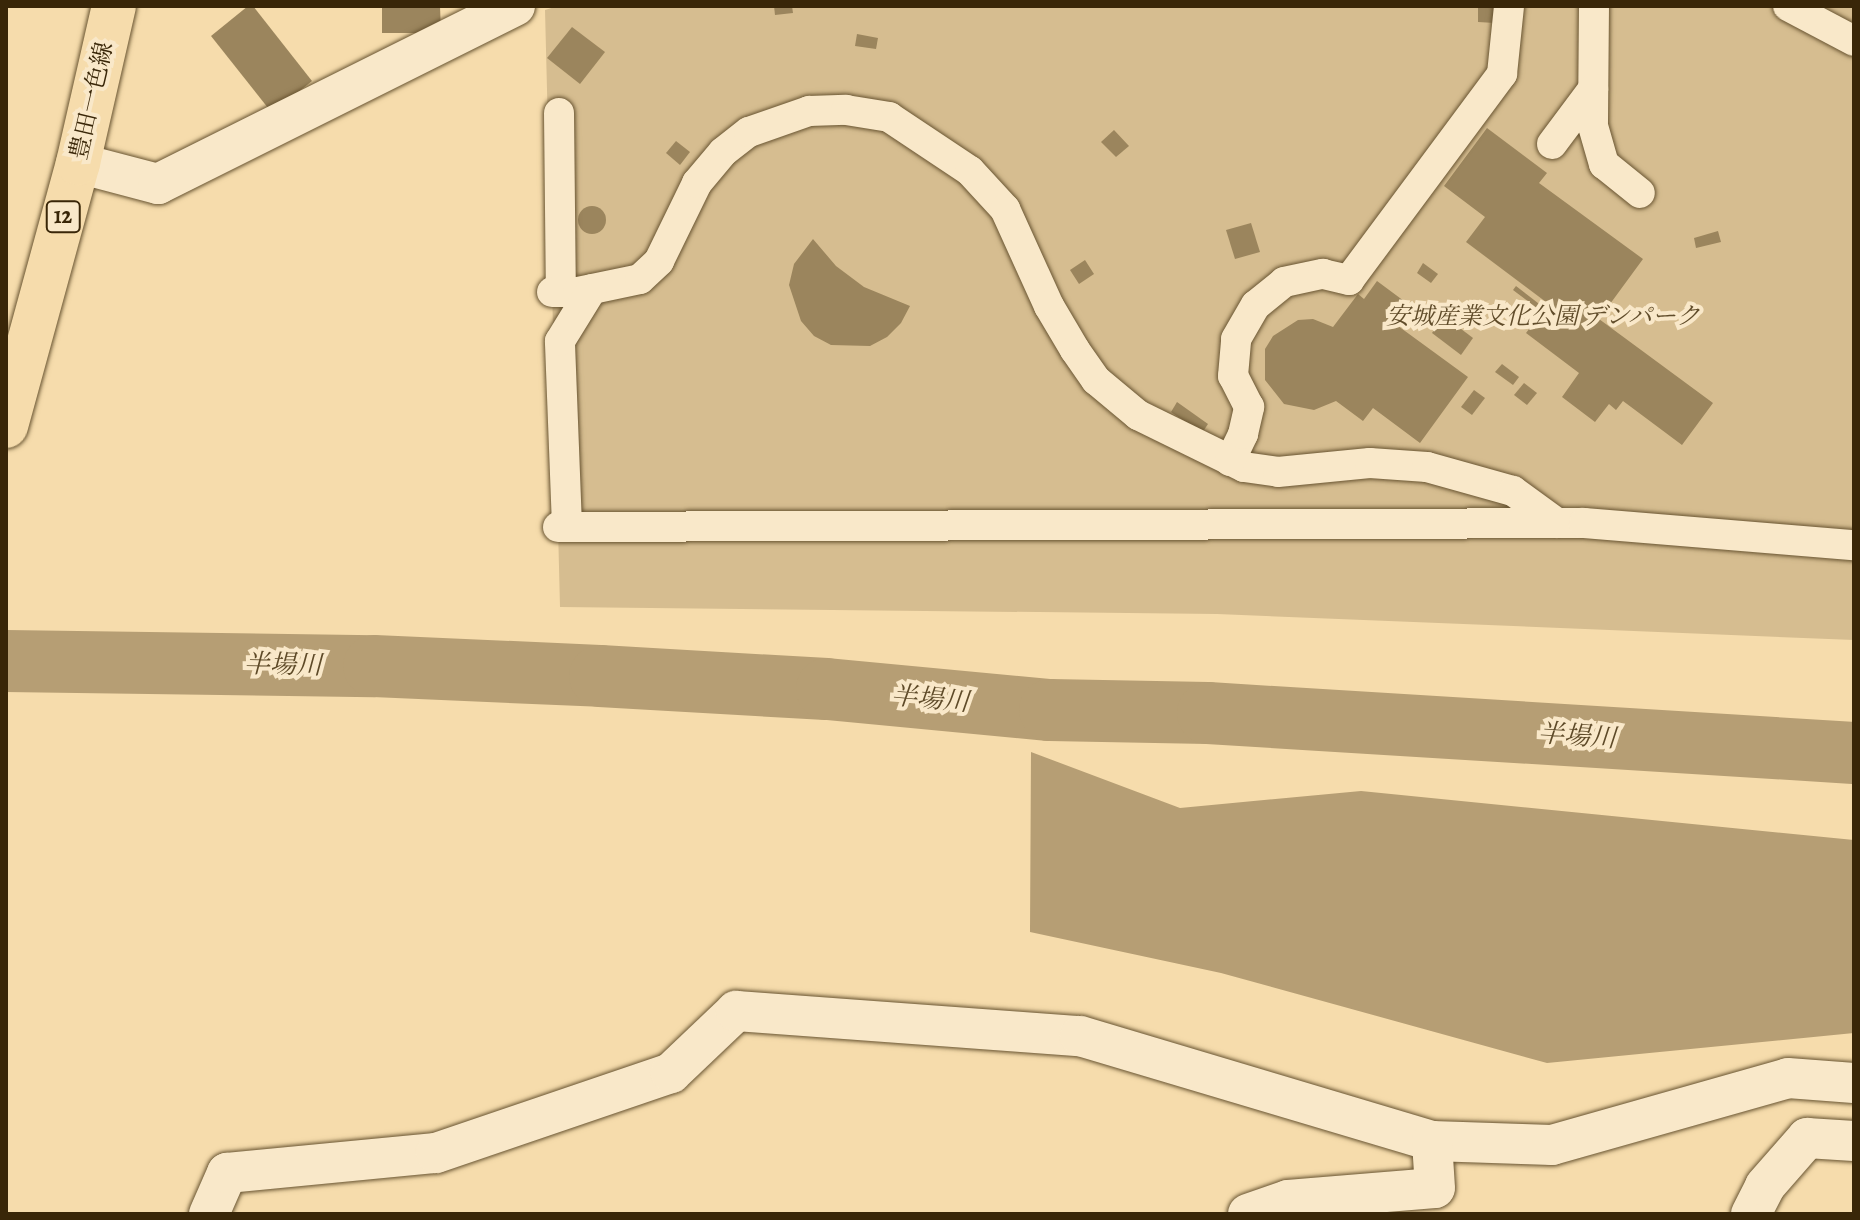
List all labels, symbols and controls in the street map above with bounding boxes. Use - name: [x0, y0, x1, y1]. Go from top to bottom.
- street label: 豊田一色線: [64, 39, 120, 163]
- road number: 12: [45, 199, 81, 235]
- park label: 安城産業文化公園 デンパーク: [1385, 303, 1701, 331]
- water label: 半場川: [244, 649, 322, 681]
- water label: 半場川: [890, 680, 970, 718]
- water label: 半場川: [1537, 718, 1617, 754]

